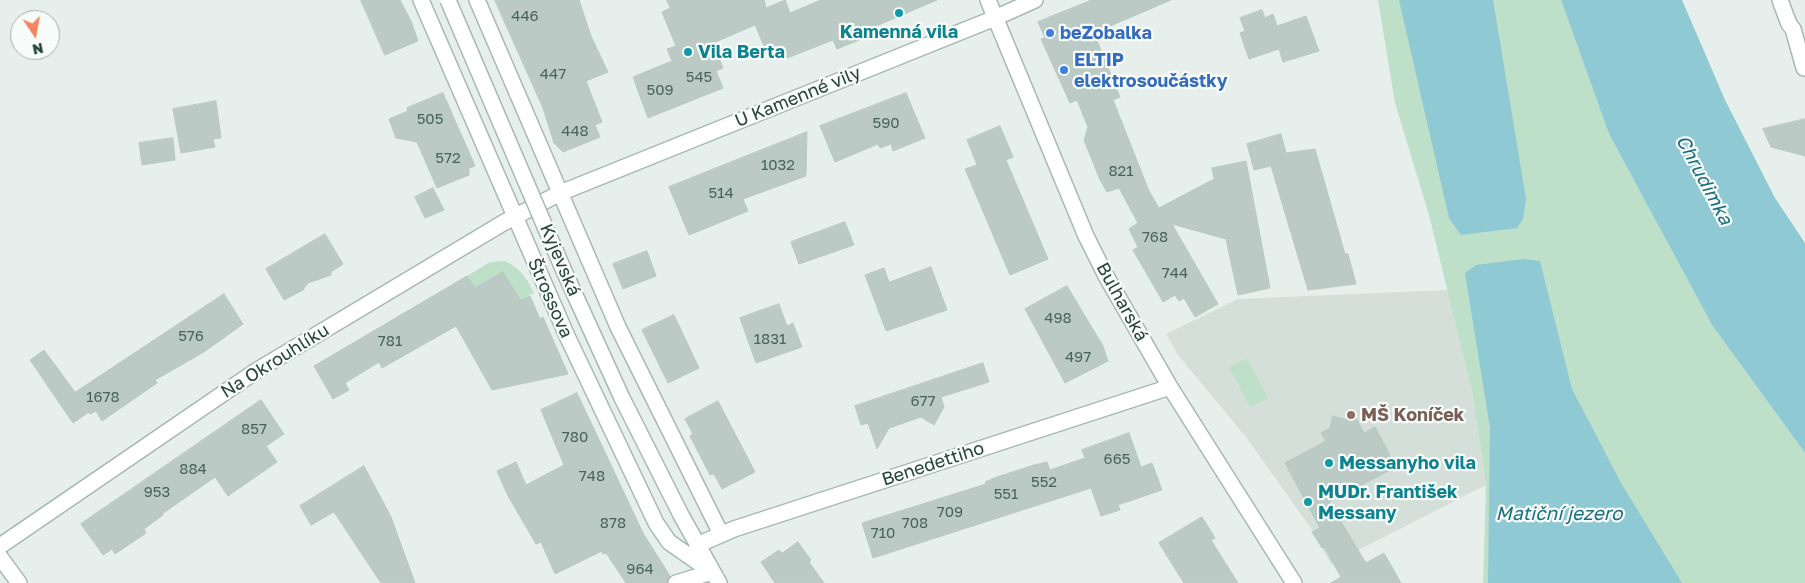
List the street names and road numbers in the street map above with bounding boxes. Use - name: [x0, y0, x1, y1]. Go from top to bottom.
- street label: U Kamenné vily: [732, 62, 864, 132]
- street label: Kyjevská: [535, 221, 585, 299]
- street label: Štrossova: [523, 255, 577, 341]
- street label: Bulharská: [1092, 259, 1152, 345]
- street label: Na Okrouhlíku: [217, 319, 333, 403]
- street label: Benedettiho: [879, 437, 987, 491]

